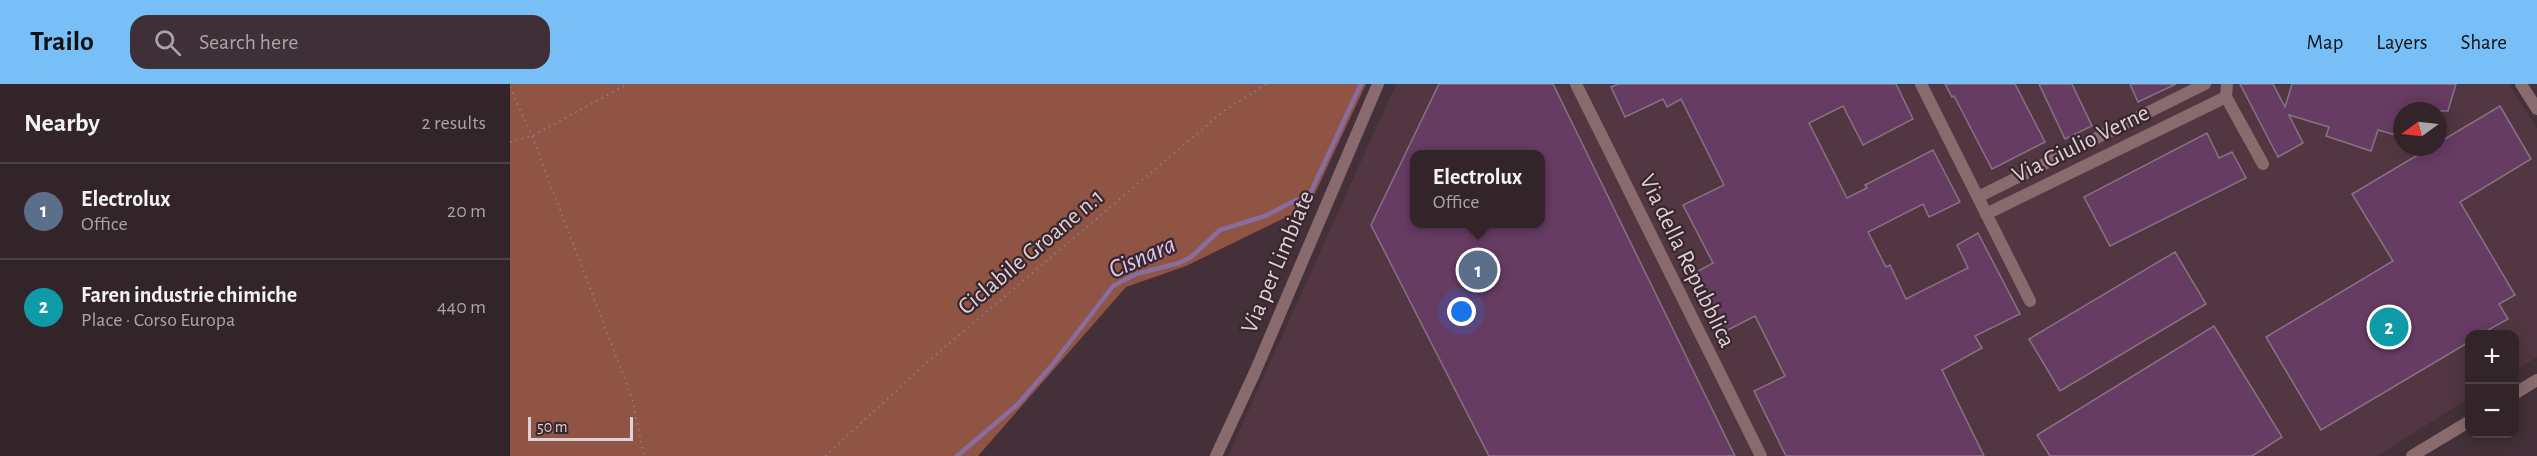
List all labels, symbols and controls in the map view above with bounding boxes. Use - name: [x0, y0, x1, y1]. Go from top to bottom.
- search box: [130, 15, 550, 69]
- icon: search: [151, 26, 184, 59]
- text: Trailo: [30, 28, 94, 56]
- text: Search here: [199, 31, 298, 53]
- text: Map: [2307, 32, 2343, 53]
- text: Layers: [2376, 32, 2427, 53]
- text: Share: [2460, 32, 2507, 53]
- street label: Via Giulio Verne: [2009, 101, 2153, 187]
- north arrow: [2393, 102, 2447, 156]
- text: Nearby: [24, 110, 100, 136]
- text: 2 results: [422, 113, 486, 133]
- popup: [1410, 150, 1545, 228]
- text: Electrolux: [1433, 166, 1522, 188]
- street label: Via della Repubblica: [1635, 171, 1739, 351]
- street label: Ciclabile Groane n.1: [954, 184, 1108, 320]
- street label: Via per Limbiate: [1237, 187, 1319, 337]
- text: Electrolux: [81, 188, 170, 210]
- text: Office: [1433, 192, 1480, 212]
- text: 1: [40, 201, 47, 221]
- text: 20 m: [447, 201, 486, 221]
- text: Office: [81, 214, 128, 234]
- water label: Cisnara: [1105, 231, 1179, 283]
- pin: 1: [1458, 248, 1498, 292]
- text: Faren industrie chimiche: [81, 284, 297, 306]
- text: 2: [39, 297, 48, 317]
- text: 440 m: [437, 297, 486, 317]
- your location: [1447, 297, 1476, 326]
- pin: 2: [2370, 304, 2408, 350]
- text: Place · Corso Europa: [81, 310, 235, 330]
- map controls: [2465, 330, 2519, 438]
- button: +: [2465, 330, 2519, 384]
- button: −: [2465, 384, 2519, 438]
- scale bar: [528, 414, 633, 442]
- text: 50 m: [537, 419, 568, 435]

